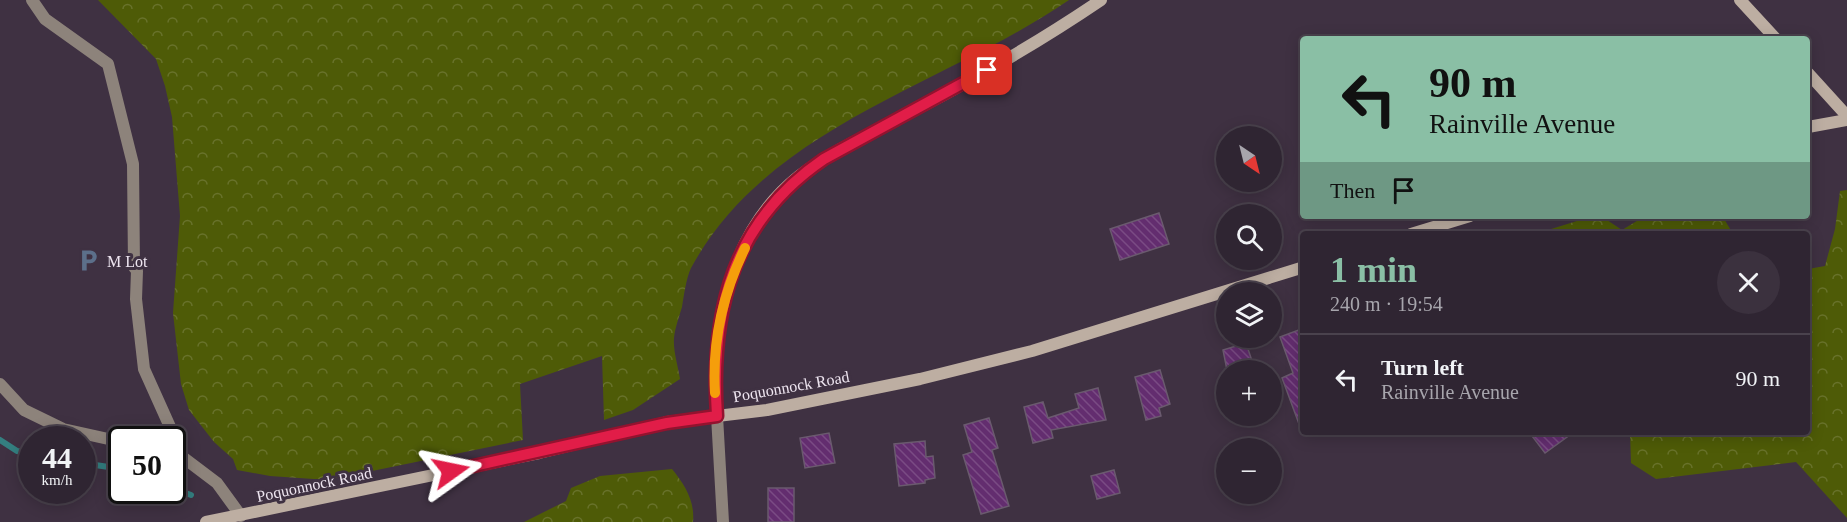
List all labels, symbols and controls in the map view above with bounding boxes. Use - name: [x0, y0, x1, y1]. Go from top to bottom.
- pin: [961, 44, 1012, 95]
- icon: arrive: [970, 53, 1003, 86]
- icon: left: [1330, 60, 1408, 138]
- text: 90 m: [1429, 60, 1517, 106]
- text: Rainville Avenue: [1429, 109, 1615, 139]
- north arrow: [1216, 126, 1282, 192]
- map controls: [1216, 126, 1282, 504]
- icon: arrive: [1387, 174, 1420, 207]
- text: Then: [1330, 178, 1375, 203]
- button: search: [1216, 204, 1282, 270]
- parking icon: M Lot: [76, 248, 102, 274]
- text: 1 min: [1330, 250, 1417, 290]
- button: close: [1717, 251, 1780, 314]
- place label: M Lot: [107, 253, 148, 270]
- button: layers: [1216, 282, 1282, 348]
- text: 240 m · 19:54: [1330, 293, 1443, 315]
- text: Turn left: [1381, 355, 1464, 380]
- button: +: [1216, 360, 1282, 426]
- icon: left: [1330, 363, 1363, 396]
- text: 90 m: [1735, 366, 1780, 391]
- street label: Poquonnock Road: [732, 368, 851, 406]
- text: Rainville Avenue: [1381, 381, 1519, 403]
- speed limit sign: 50: [108, 426, 186, 504]
- button: −: [1216, 438, 1282, 504]
- position arrow: [419, 439, 483, 503]
- text: 44: [42, 441, 72, 474]
- street label: Poquonnock Road: [255, 464, 374, 506]
- text: km/h: [42, 472, 72, 488]

